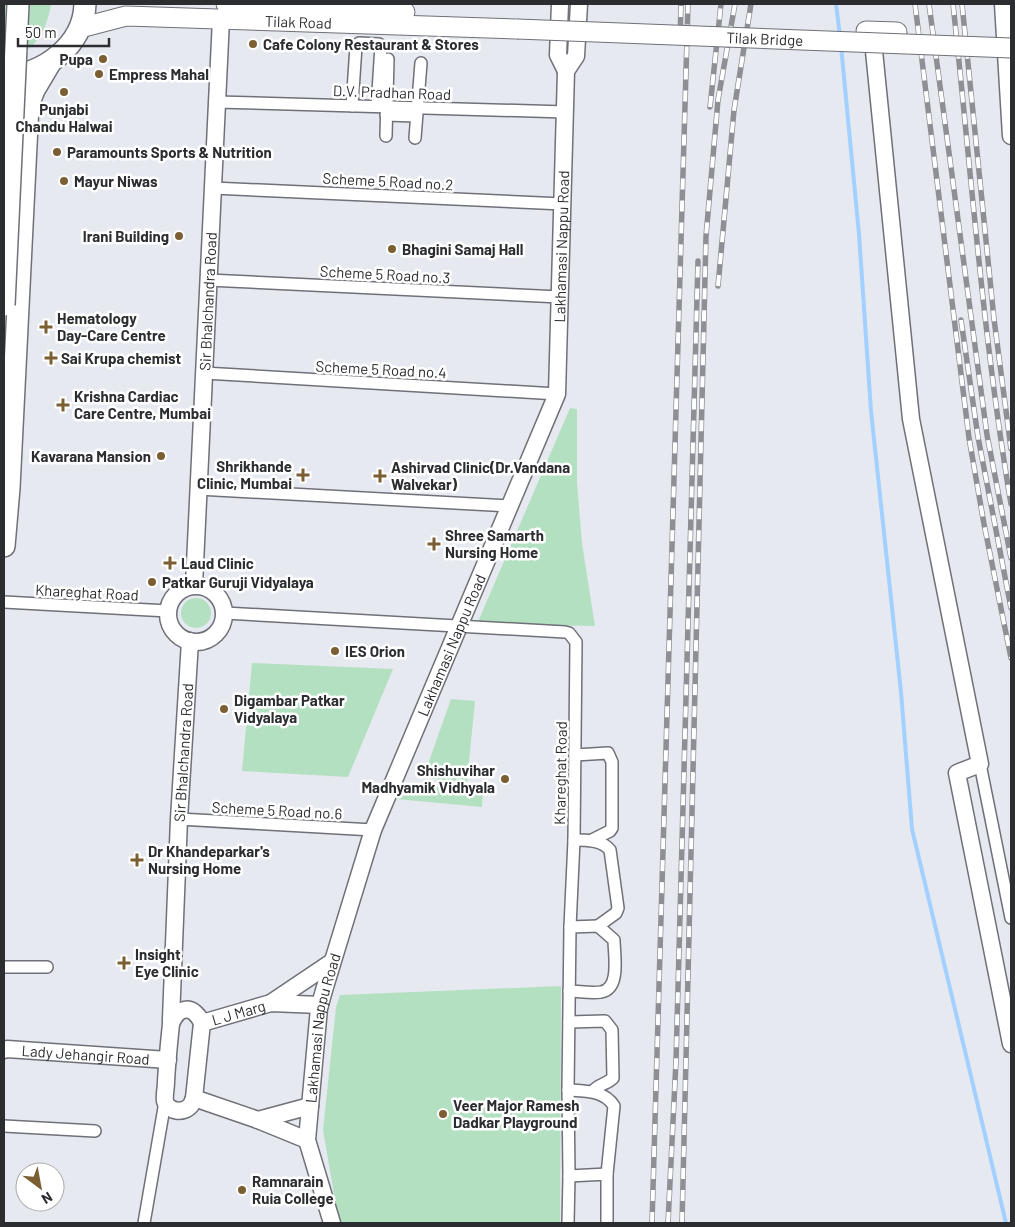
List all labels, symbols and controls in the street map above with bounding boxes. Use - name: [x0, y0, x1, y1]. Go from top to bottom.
- street label: Tilak Road: [265, 12, 332, 32]
- scale bar: [18, 15, 109, 47]
- text: 50 m: [25, 23, 57, 41]
- street label: Tilak Bridge: [726, 28, 804, 49]
- place label: Cafe Colony Restaurant & Stores: [263, 35, 479, 53]
- marker: Cafe Colony Restaurant & Stores: [247, 38, 259, 50]
- place label: Pupa: [59, 50, 93, 68]
- marker: Pupa: [97, 53, 109, 65]
- place label: Empress Mahal: [109, 65, 209, 83]
- marker: Empress Mahal: [93, 68, 105, 80]
- street label: D.V. Pradhan Road: [333, 81, 451, 103]
- marker: Punjabi Chandu Halwai: [58, 86, 70, 98]
- place label: Punjabi Chandu Halwai: [15, 100, 113, 135]
- place label: Paramounts Sports & Nutrition: [67, 143, 272, 161]
- marker: Paramounts Sports & Nutrition: [51, 146, 63, 158]
- street label: Scheme 5 Road no.2: [322, 169, 454, 193]
- street label: Lakhamasi Nappu Road: [550, 170, 572, 323]
- place label: Mayur Niwas: [74, 172, 158, 190]
- marker: Mayur Niwas: [58, 175, 70, 187]
- place label: Irani Building: [83, 227, 169, 245]
- marker: Irani Building: [173, 230, 185, 242]
- street label: Sir Bhalchandra Road: [195, 232, 220, 371]
- place label: Bhagini Samaj Hall: [402, 240, 523, 258]
- marker: Bhagini Samaj Hall: [386, 243, 398, 255]
- street label: Scheme 5 Road no.3: [319, 262, 451, 286]
- place label: Hematology Day-Care Centre: [57, 309, 166, 344]
- marker: Hematology Day-Care Centre: [39, 320, 53, 334]
- place label: Sai Krupa chemist: [61, 349, 182, 367]
- marker: Sai Krupa chemist: [45, 352, 57, 364]
- street label: Scheme 5 Road no.4: [315, 357, 447, 381]
- place label: Krishna Cardiac Care Centre, Mumbai: [74, 387, 211, 422]
- marker: Krishna Cardiac Care Centre, Mumbai: [56, 398, 70, 412]
- place label: Kavarana Mansion: [31, 447, 151, 465]
- marker: Kavarana Mansion: [155, 450, 167, 462]
- place label: Shrikhande Clinic, Mumbai: [197, 457, 292, 492]
- place label: Ashirvad Clinic(Dr.Vandana Walvekar): [391, 458, 570, 493]
- marker: Shrikhande Clinic, Mumbai: [296, 468, 310, 482]
- marker: Ashirvad Clinic(Dr.Vandana Walvekar): [373, 469, 387, 483]
- place label: Shree Samarth Nursing Home: [445, 526, 544, 561]
- marker: Shree Samarth Nursing Home: [427, 537, 441, 551]
- place label: Laud Clinic: [181, 554, 254, 572]
- marker: Laud Clinic: [163, 556, 177, 570]
- street label: Lakhamasi Nappu Road: [413, 571, 489, 719]
- place label: Patkar Guruji Vidyalaya: [162, 573, 314, 591]
- marker: Patkar Guruji Vidyalaya: [146, 576, 158, 588]
- street label: Khareghat Road: [35, 580, 139, 604]
- place label: IES Orion: [345, 642, 405, 660]
- marker: IES Orion: [329, 645, 341, 657]
- street label: Sir Bhalchandra Road: [170, 683, 196, 822]
- place label: Digambar Patkar Vidyalaya: [234, 691, 345, 726]
- marker: Digambar Patkar Vidyalaya: [218, 703, 230, 715]
- street label: Khareghat Road: [550, 721, 570, 825]
- place label: Shishuvihar Madhyamik Vidhyala: [361, 761, 495, 796]
- marker: Shishuvihar Madhyamik Vidhyala: [499, 773, 511, 785]
- street label: Scheme 5 Road no.6: [211, 798, 343, 822]
- place label: Dr Khandeparkar's Nursing Home: [148, 842, 270, 877]
- marker: Dr Khandeparkar's Nursing Home: [130, 853, 144, 867]
- place label: Insight Eye Clinic: [135, 945, 199, 980]
- street label: Lakhamasi Nappu Road: [301, 951, 344, 1104]
- marker: Insight Eye Clinic: [117, 956, 131, 970]
- street label: L J Marg: [210, 996, 267, 1029]
- street label: Lady Jehangir Road: [21, 1041, 150, 1068]
- place label: Veer Major Ramesh Dadkar Playground: [453, 1096, 580, 1131]
- marker: Veer Major Ramesh Dadkar Playground: [437, 1108, 449, 1120]
- north arrow: [15, 1162, 65, 1212]
- place label: Ramnarain Ruia College: [252, 1172, 334, 1207]
- marker: Ramnarain Ruia College: [236, 1184, 248, 1196]
- text: N: [39, 1189, 56, 1208]

